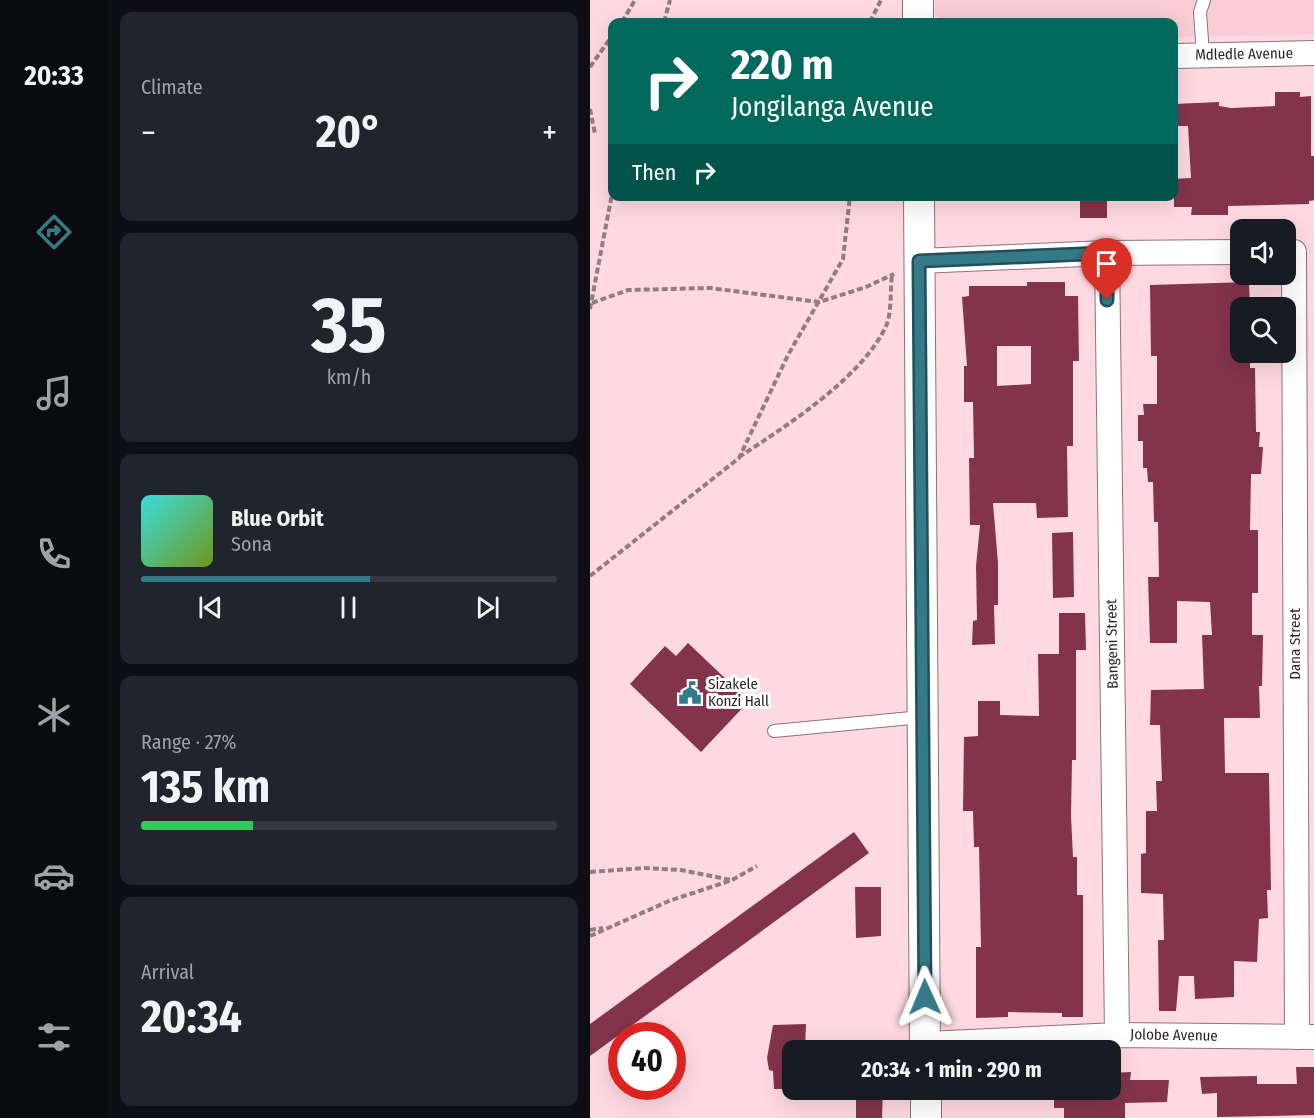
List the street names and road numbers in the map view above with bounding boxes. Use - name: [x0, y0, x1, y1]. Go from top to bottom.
- street label: Mdledle Avenue: [1195, 44, 1293, 64]
- street label: Bangeni Street: [1102, 599, 1122, 689]
- street label: Dana Street: [1286, 608, 1304, 680]
- street label: Jolobe Avenue: [1130, 1025, 1218, 1045]

